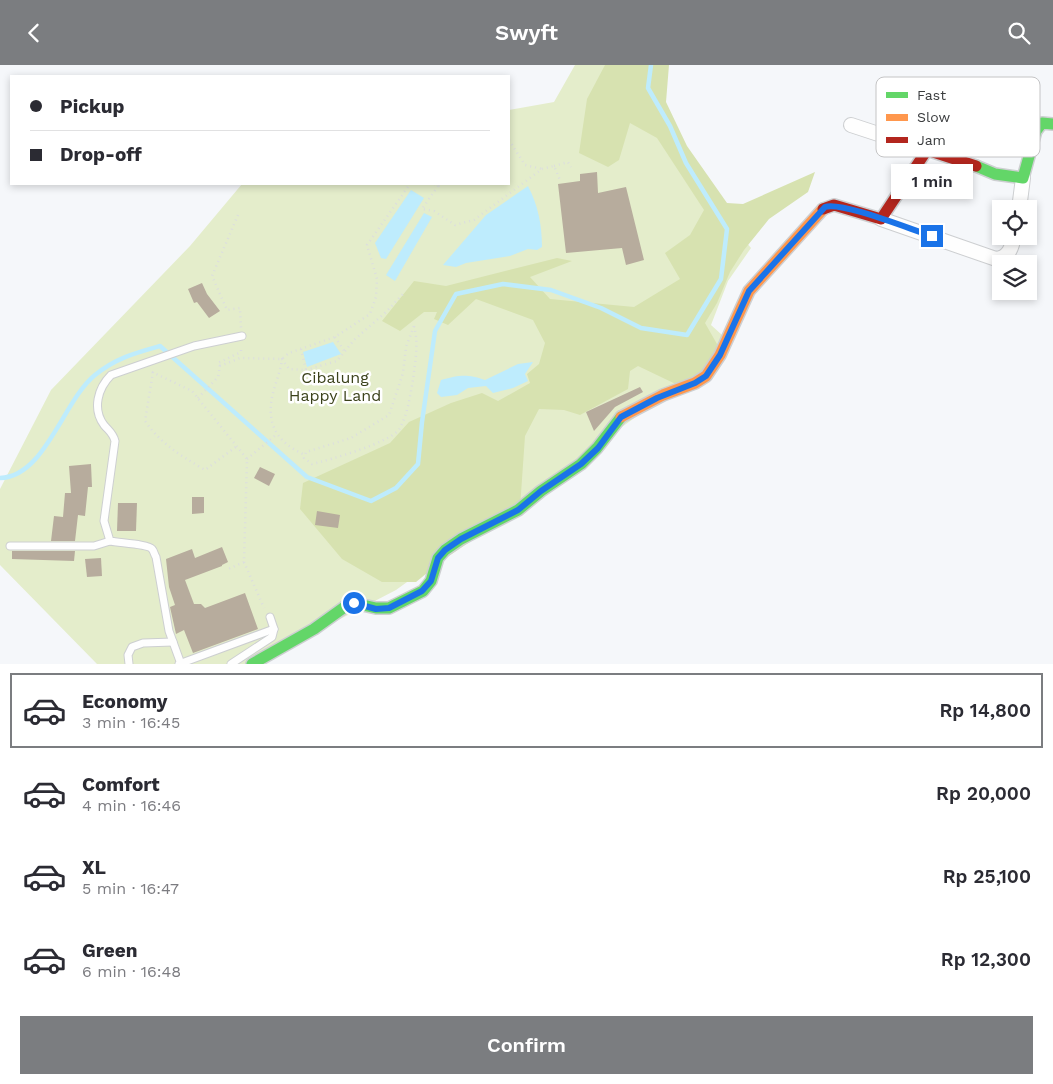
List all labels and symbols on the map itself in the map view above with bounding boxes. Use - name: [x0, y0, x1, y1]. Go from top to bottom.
- legend: [876, 77, 1040, 157]
- text: Fast: [917, 87, 946, 103]
- text: Slow: [917, 109, 950, 125]
- text: Jam: [917, 132, 946, 148]
- callout: 1 min: [891, 164, 973, 199]
- route end: [921, 225, 943, 247]
- park label: Cibalung Happy Land: [289, 368, 381, 405]
- route start: [343, 592, 365, 614]

